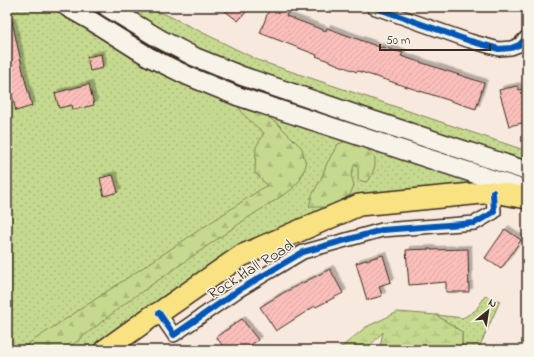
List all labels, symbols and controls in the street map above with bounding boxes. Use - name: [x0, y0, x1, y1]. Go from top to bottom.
- scale bar: [380, 26, 490, 52]
- text: 50 m: [386, 32, 410, 50]
- street label: Rock Hall Road: [203, 234, 299, 306]
- north arrow: [468, 291, 508, 331]
- text: N: [485, 294, 500, 312]

